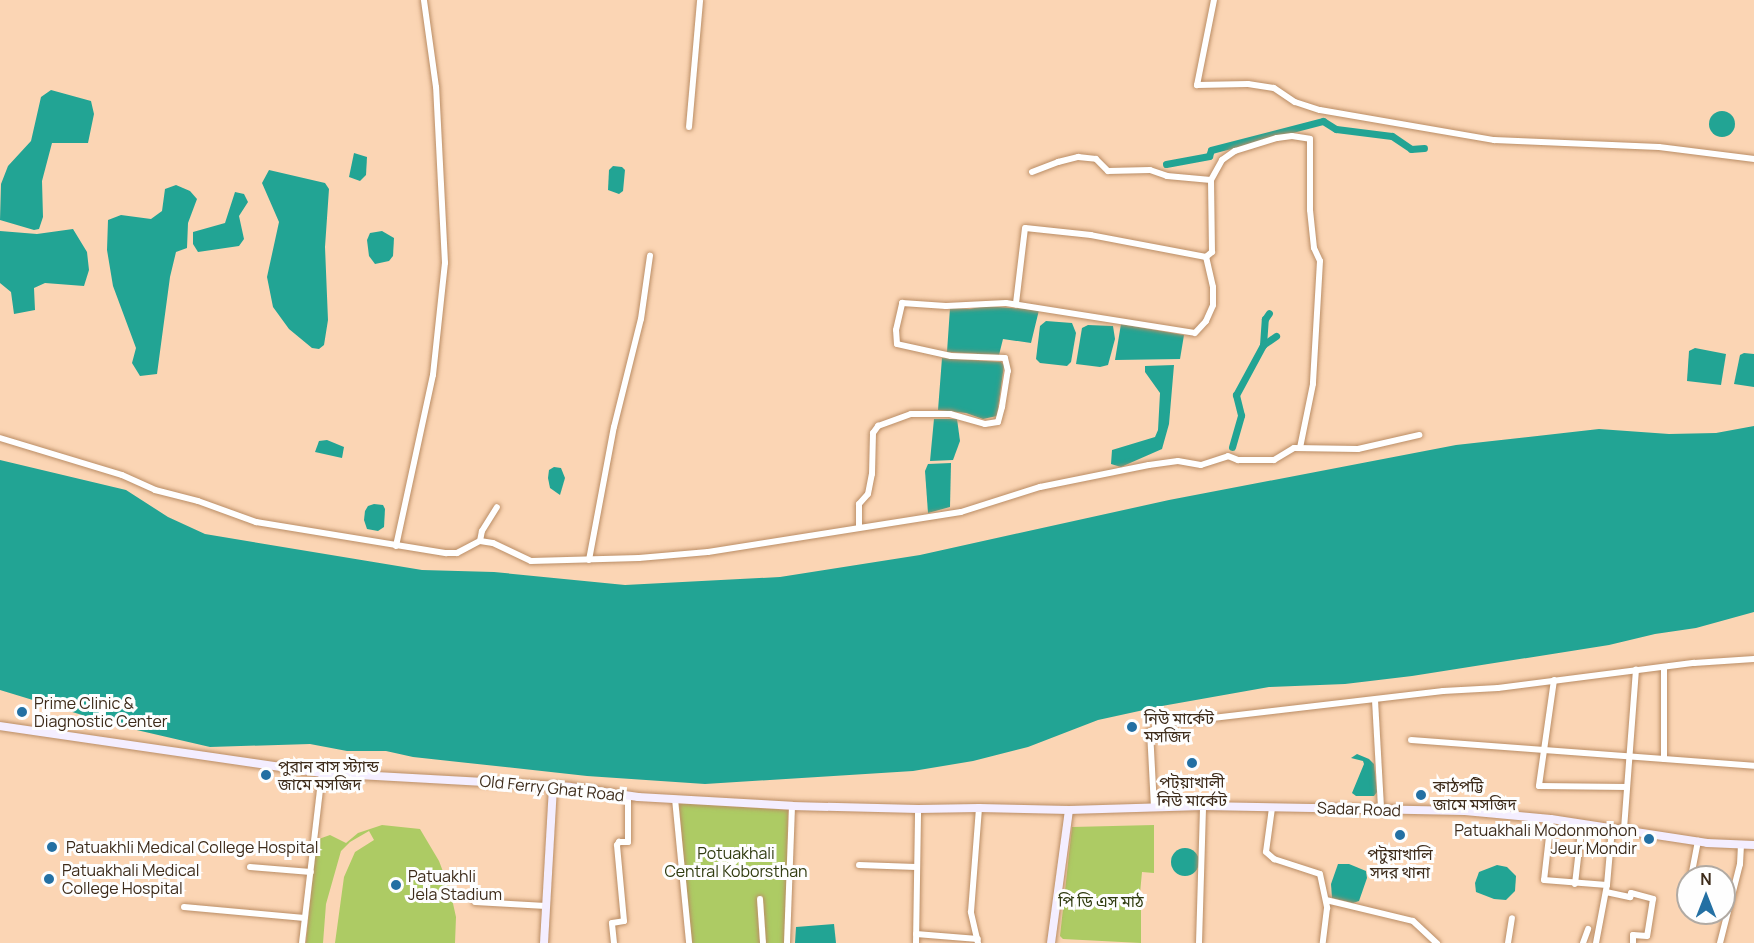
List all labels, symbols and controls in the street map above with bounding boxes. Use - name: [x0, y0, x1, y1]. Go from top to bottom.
- place label: Prime Clinic & Diagnostic Center: [34, 693, 168, 731]
- marker: Prime Clinic & Diagnostic Center: [15, 705, 29, 719]
- place label: নিউ মার্কেট মসজিদ: [1144, 708, 1214, 746]
- marker: নিউ মার্কেট মসজিদ: [1125, 720, 1139, 734]
- place label: পুরান বাস স্ট্যান্ড জামে মসজিদ: [278, 756, 379, 794]
- marker: পটুয়াখালী নিউ মার্কেট: [1185, 756, 1199, 770]
- marker: পুরান বাস স্ট্যান্ড জামে মসজিদ: [259, 768, 273, 782]
- street label: Old Ferry Ghat Road: [479, 771, 625, 805]
- place label: পটুয়াখালী নিউ মার্কেট: [1157, 772, 1227, 810]
- place label: কাঠপট্টি জামে মসজিদ: [1433, 776, 1516, 814]
- marker: কাঠপট্টি জামে মসজিদ: [1414, 788, 1428, 802]
- street label: Sadar Road: [1317, 798, 1401, 820]
- place label: Patuakhali Modonmohon Jeur Mondir: [1454, 820, 1637, 858]
- marker: পটুয়াখালি সদর থানা: [1393, 828, 1407, 842]
- marker: Patuakhali Modonmohon Jeur Mondir: [1642, 832, 1656, 846]
- place label: Patuakhli Medical College Hospital: [66, 837, 318, 857]
- marker: Patuakhli Medical College Hospital: [43, 838, 61, 856]
- park label: Potuakhali Central Koborsthan: [664, 843, 808, 881]
- place label: পটুয়াখালি সদর থানা: [1367, 844, 1433, 882]
- place label: Patuakhali Medical College Hospital: [62, 860, 199, 898]
- north arrow: [1676, 865, 1736, 925]
- place label: Patuakhli Jela Stadium: [408, 866, 502, 904]
- text: N: [1700, 868, 1712, 890]
- marker: Patuakhali Medical College Hospital: [40, 870, 58, 888]
- marker: Patuakhli Jela Stadium: [389, 878, 403, 892]
- park label: পি ডি এস মাঠ: [1058, 891, 1144, 911]

